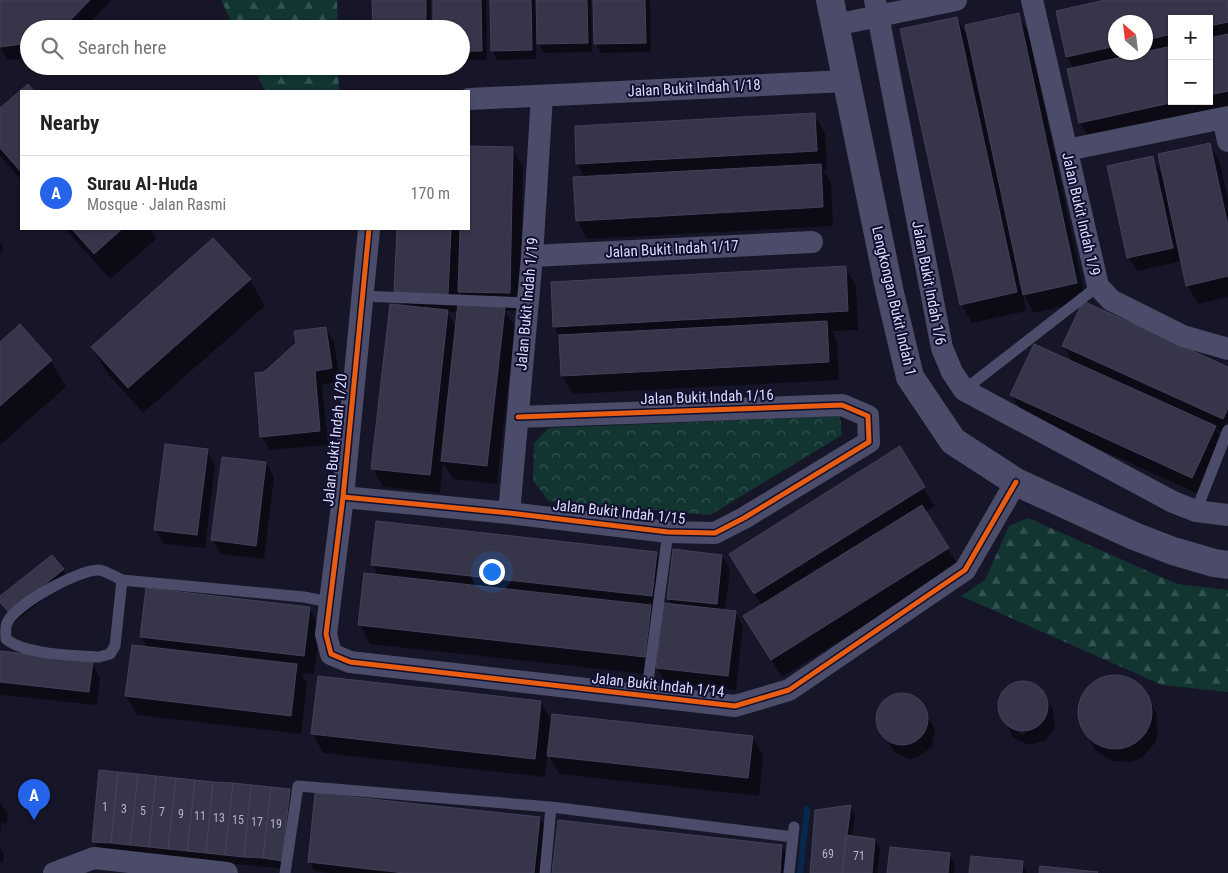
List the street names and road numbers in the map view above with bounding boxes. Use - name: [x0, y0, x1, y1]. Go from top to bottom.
- street label: Jalan Bukit Indah 1/18: [627, 76, 761, 100]
- street label: Jalan Bukit Indah 1/9: [1058, 151, 1104, 277]
- street label: Jalan Bukit Indah 1/6: [908, 219, 950, 347]
- street label: Lengkongan Bukit Indah 1: [868, 224, 920, 378]
- street label: Jalan Bukit Indah 1/19: [512, 237, 542, 371]
- street label: Jalan Bukit Indah 1/17: [605, 237, 739, 261]
- street label: Jalan Bukit Indah 1/20: [319, 373, 351, 507]
- street label: Jalan Bukit Indah 1/16: [640, 386, 774, 408]
- street label: Jalan Bukit Indah 1/15: [552, 496, 686, 528]
- street label: Jalan Bukit Indah 1/14: [591, 669, 725, 701]

